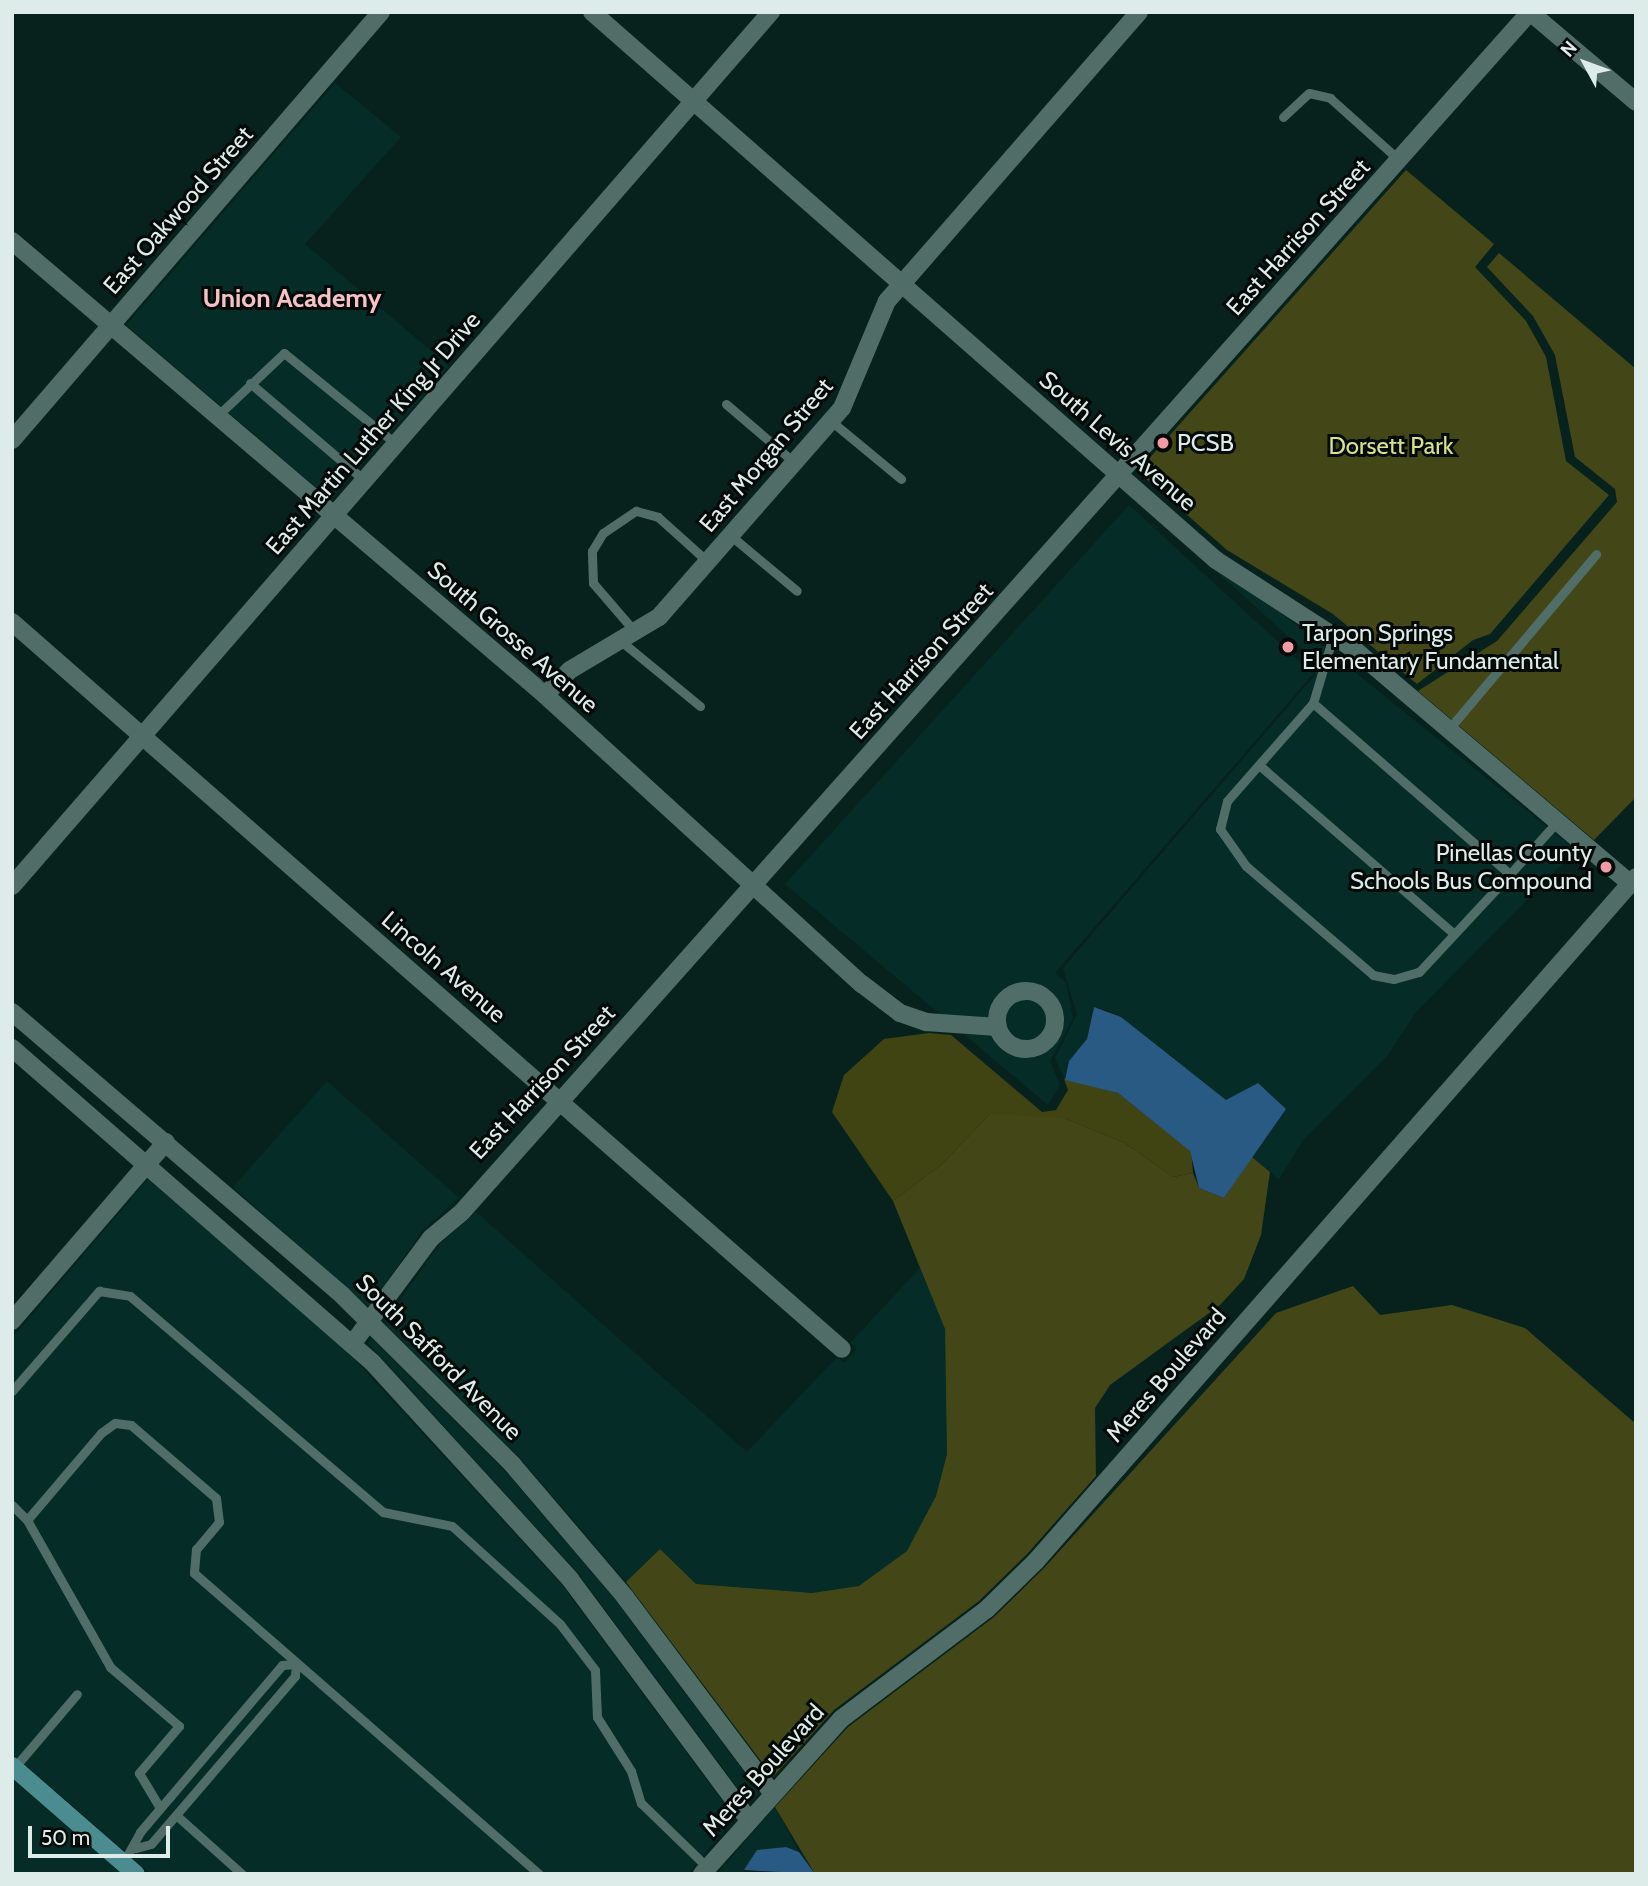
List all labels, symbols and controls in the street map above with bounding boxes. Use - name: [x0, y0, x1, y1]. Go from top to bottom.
- north arrow: [1550, 28, 1620, 98]
- text: N: [1556, 36, 1582, 62]
- street label: East Oakwood Street: [97, 120, 259, 300]
- street label: East Harrison Street: [1220, 153, 1376, 321]
- district label: Union Academy: [203, 283, 381, 315]
- street label: East Martin Luther King Jr Drive: [260, 306, 486, 560]
- street label: South Levis Avenue: [1034, 365, 1202, 517]
- street label: East Morgan Street: [693, 372, 839, 538]
- place label: PCSB: [1177, 429, 1234, 457]
- park label: Dorsett Park: [1328, 432, 1454, 460]
- marker: PCSB: [1155, 435, 1171, 451]
- street label: South Grosse Avenue: [422, 555, 604, 719]
- street label: East Harrison Street: [843, 577, 999, 745]
- place label: Tarpon Springs Elementary Fundamental: [1302, 619, 1559, 675]
- marker: Tarpon Springs Elementary Fundamental: [1280, 639, 1296, 655]
- place label: Pinellas County Schools Bus Compound: [1350, 839, 1592, 895]
- marker: Pinellas County Schools Bus Compound: [1598, 859, 1614, 875]
- street label: Lincoln Avenue: [376, 905, 512, 1029]
- street label: East Harrison Street: [463, 999, 621, 1165]
- street label: South Safford Avenue: [350, 1268, 528, 1446]
- street label: Meres Boulevard: [1100, 1302, 1232, 1448]
- street label: Meres Boulevard: [696, 1698, 830, 1842]
- scale bar: [32, 1812, 173, 1856]
- text: 50 m: [41, 1825, 90, 1850]

